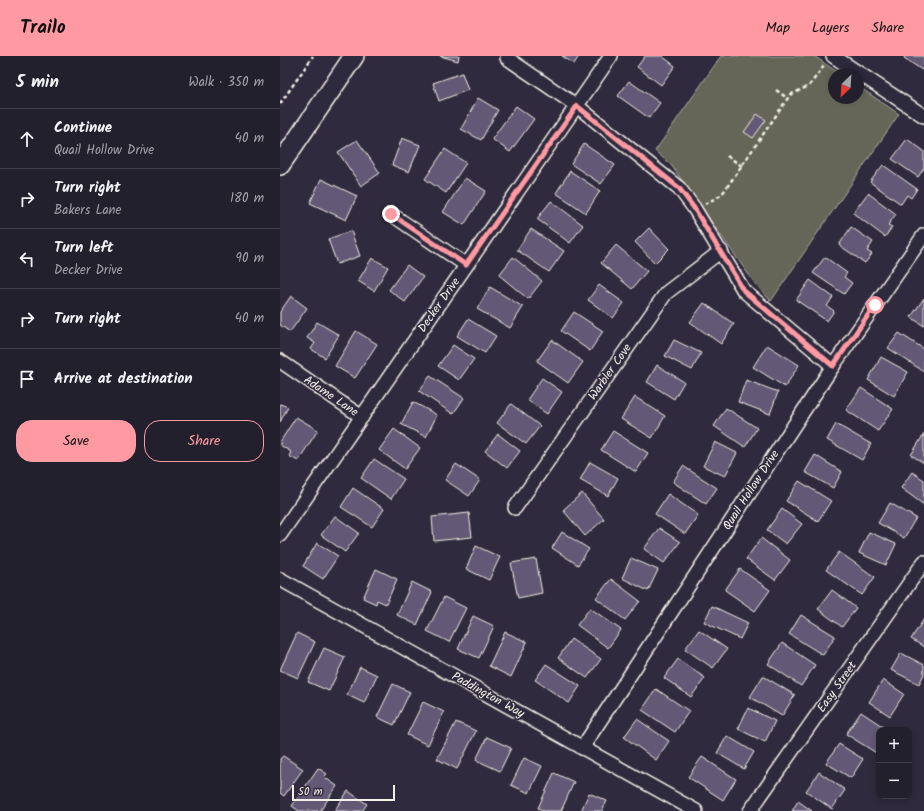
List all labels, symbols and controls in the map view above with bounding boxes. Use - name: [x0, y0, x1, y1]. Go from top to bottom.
- text: Trailo: [20, 13, 66, 43]
- text: Map: [766, 17, 790, 39]
- text: Layers: [812, 17, 850, 39]
- text: Share: [872, 17, 904, 39]
- north arrow: [828, 68, 864, 104]
- text: 5 min: [16, 69, 59, 96]
- text: Walk · 350 m: [188, 72, 264, 93]
- text: Continue: [54, 116, 112, 140]
- icon: ahead: [16, 128, 38, 150]
- text: 40 m: [235, 128, 264, 149]
- text: Quail Hollow Drive: [54, 140, 154, 161]
- text: Turn right: [54, 176, 121, 200]
- icon: right: [16, 188, 38, 210]
- text: 180 m: [230, 188, 264, 209]
- text: Bakers Lane: [54, 200, 121, 221]
- route end: [382, 205, 400, 223]
- text: Turn left: [54, 236, 114, 260]
- icon: left: [16, 248, 38, 270]
- text: 90 m: [236, 248, 264, 269]
- text: Decker Drive: [54, 260, 123, 281]
- street label: Decker Drive: [413, 273, 465, 336]
- route start: [866, 296, 884, 314]
- text: Turn right: [54, 307, 121, 331]
- icon: right: [16, 308, 38, 330]
- text: 40 m: [235, 308, 264, 329]
- street label: Warbler Cove: [583, 339, 637, 404]
- text: Arrive at destination: [54, 367, 193, 391]
- icon: arrive: [16, 368, 38, 390]
- street label: Adame Lane: [300, 371, 363, 422]
- button: Save: [16, 420, 136, 462]
- button: Share: [144, 420, 264, 462]
- street label: Quail Hollow Drive: [718, 446, 784, 534]
- street label: Easy Street: [812, 657, 862, 716]
- street label: Paddington Way: [448, 667, 528, 723]
- map controls: [876, 727, 912, 799]
- button: +: [876, 727, 912, 763]
- button: −: [876, 763, 912, 799]
- scale bar: [292, 783, 395, 802]
- text: 50 m: [298, 783, 323, 801]

